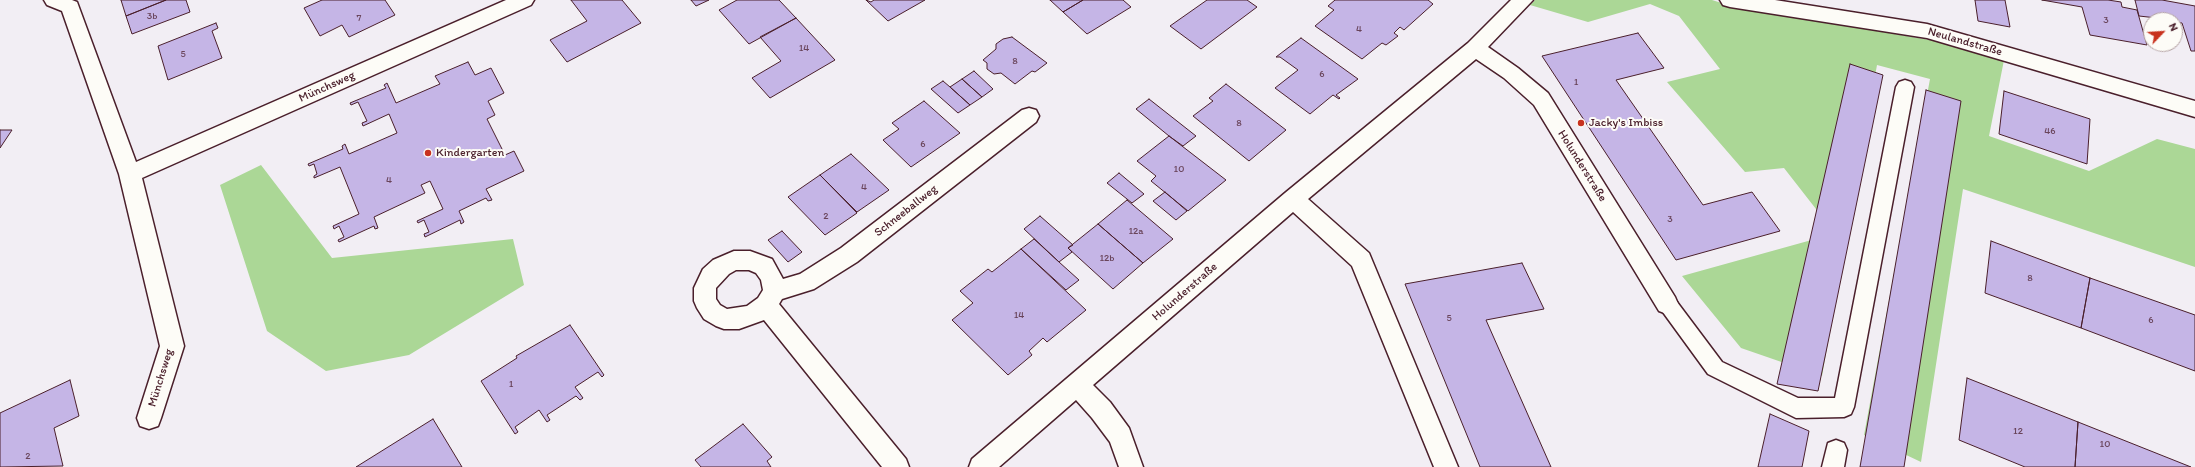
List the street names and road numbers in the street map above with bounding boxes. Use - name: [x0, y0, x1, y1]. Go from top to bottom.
- street label: Neulandstraße: [1926, 24, 2004, 60]
- street label: Münchsweg: [297, 68, 357, 106]
- street label: Holunderstraße: [1554, 128, 1610, 204]
- street label: Schneeballweg: [872, 182, 940, 240]
- street label: Holunderstraße: [1149, 260, 1221, 324]
- street label: Münchsweg: [145, 347, 177, 409]

